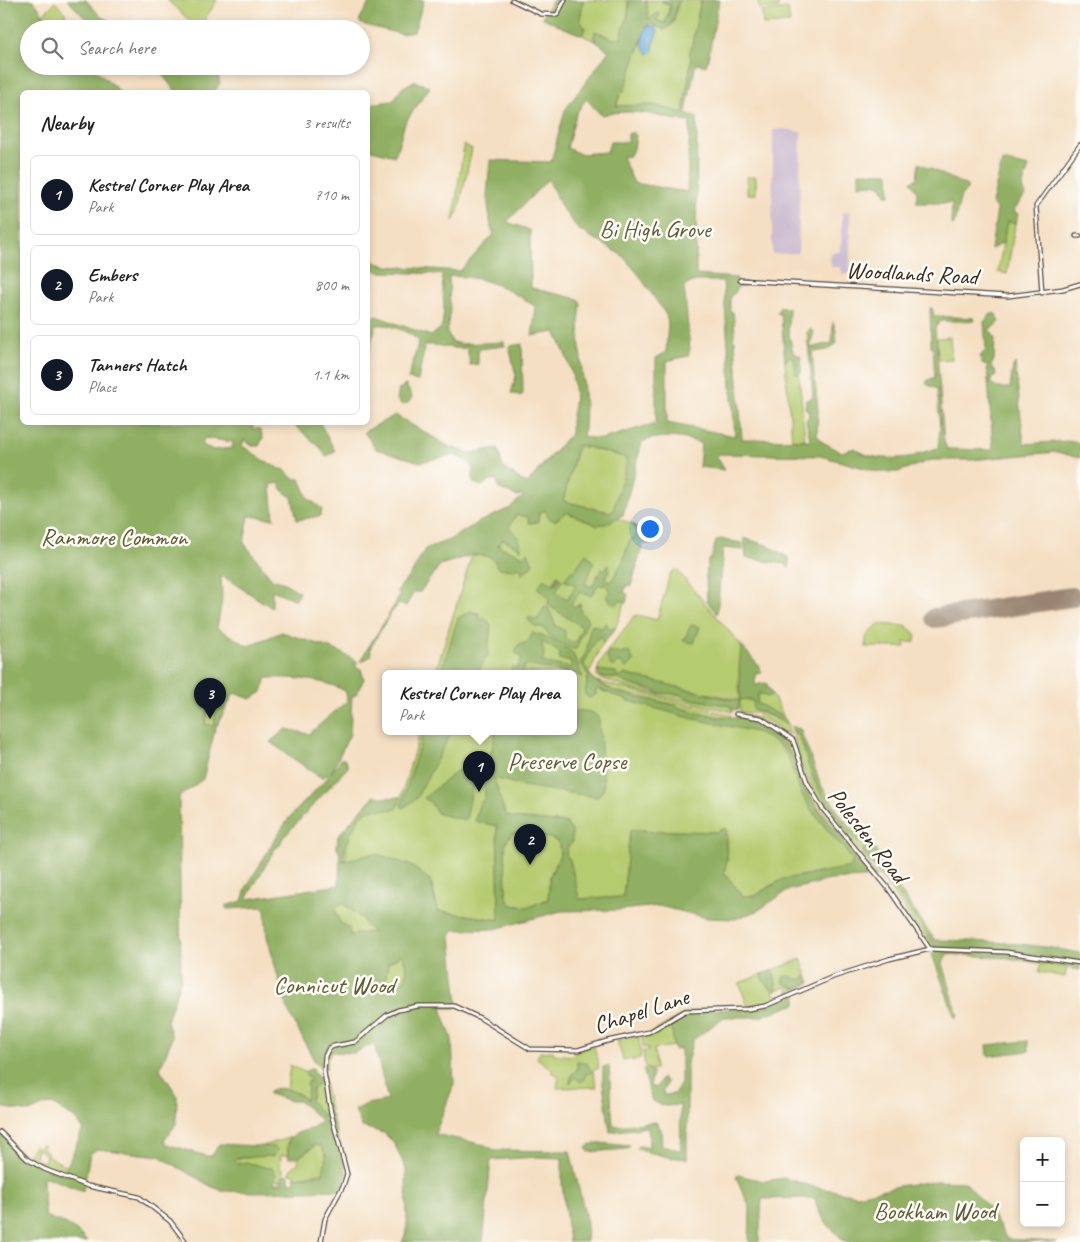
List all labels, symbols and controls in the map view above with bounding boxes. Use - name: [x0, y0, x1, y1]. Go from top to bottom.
- search box: [20, 20, 370, 75]
- icon: search: [38, 34, 66, 62]
- text: Search here: [78, 36, 155, 60]
- text: Nearby: [40, 110, 93, 136]
- text: 3 results: [303, 113, 350, 133]
- text: Kestrel Corner Play Area: [88, 173, 249, 197]
- text: 1: [53, 185, 61, 205]
- text: 710 m: [315, 185, 349, 205]
- text: Park: [88, 197, 113, 217]
- park label: Bi High Grove: [599, 214, 713, 244]
- street label: Woodlands Road: [845, 255, 982, 292]
- text: Embers: [88, 263, 137, 287]
- text: 2: [53, 275, 61, 295]
- text: 800 m: [315, 275, 349, 295]
- text: Park: [88, 287, 113, 307]
- text: Tanners Hatch: [88, 353, 187, 377]
- text: 3: [53, 365, 61, 385]
- text: 1.1 km: [312, 365, 349, 385]
- text: Place: [88, 377, 116, 397]
- your location: [637, 516, 663, 542]
- park label: Ranmore Common: [41, 522, 188, 552]
- popup: [382, 670, 577, 735]
- pin: 3: [194, 678, 226, 719]
- text: Kestrel Corner Play Area: [399, 681, 560, 705]
- text: Park: [399, 705, 424, 725]
- park label: Preserve Copse: [508, 746, 629, 776]
- pin: 1: [463, 751, 495, 792]
- street label: Polesden Road: [821, 781, 917, 892]
- pin: 2: [514, 824, 546, 865]
- park label: Connicut Wood: [273, 970, 398, 1000]
- street label: Chapel Lane: [590, 981, 694, 1040]
- map controls: [1020, 1137, 1065, 1227]
- button: +: [1020, 1137, 1065, 1182]
- button: −: [1020, 1182, 1065, 1227]
- park label: Bookham Wood: [874, 1196, 999, 1226]

